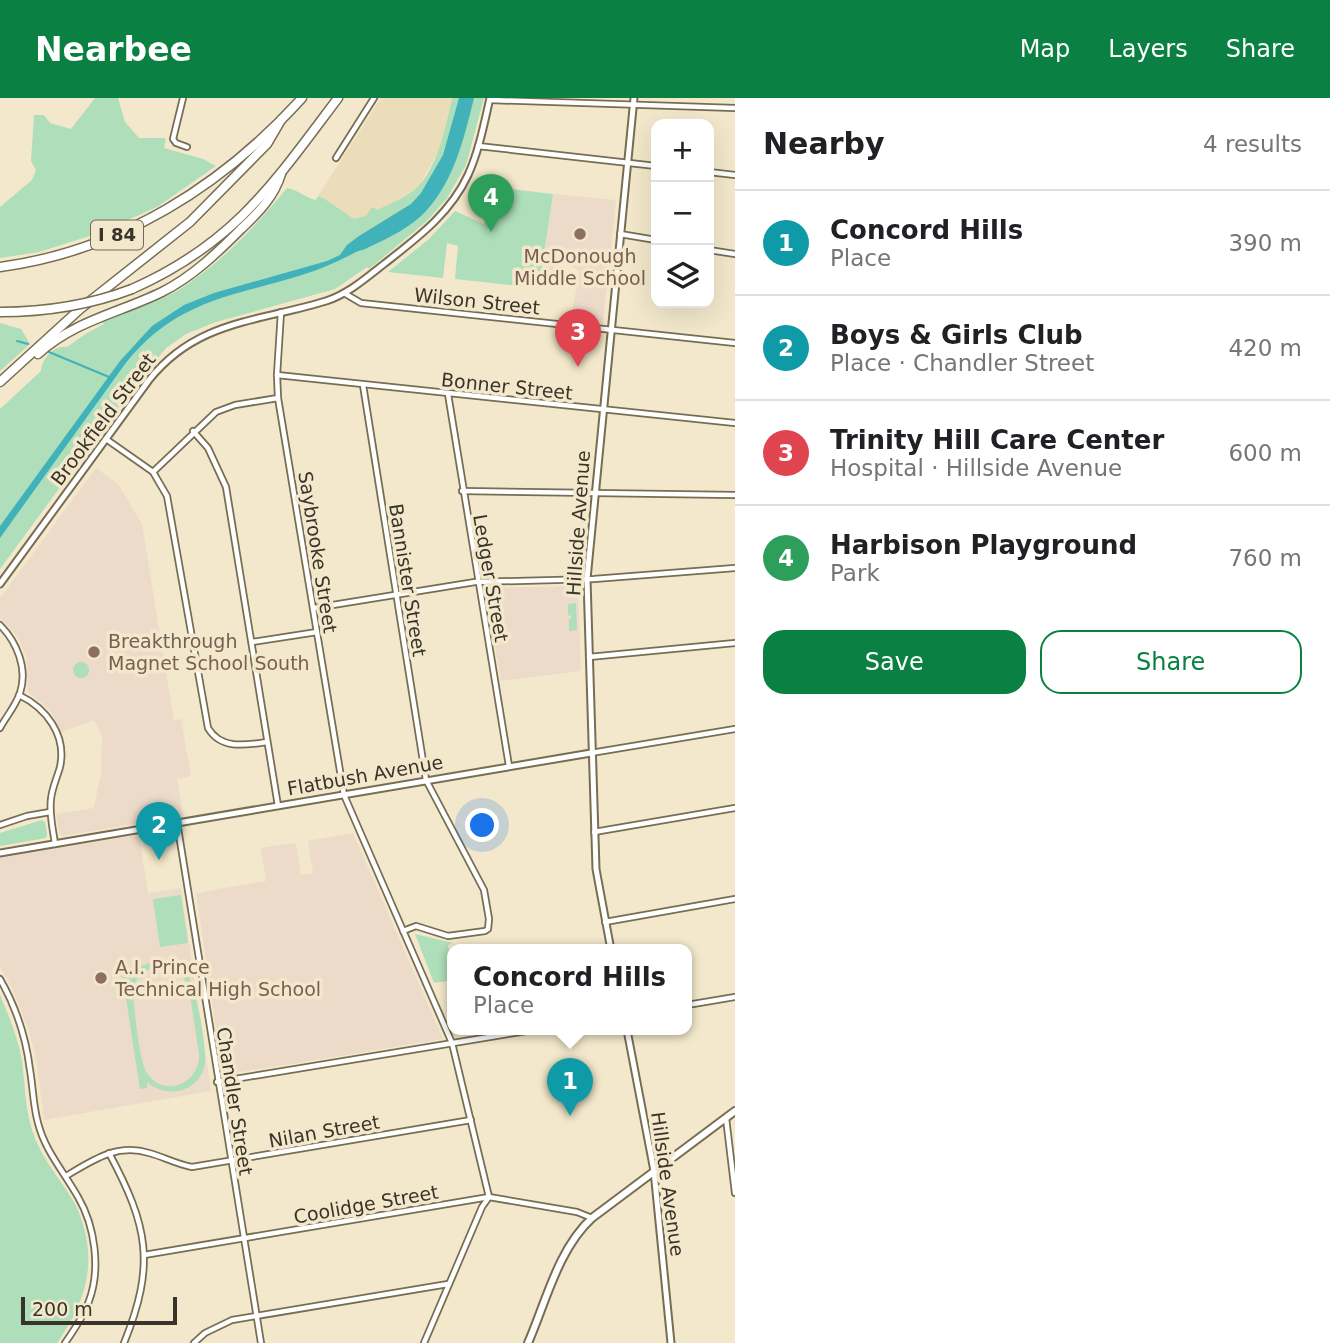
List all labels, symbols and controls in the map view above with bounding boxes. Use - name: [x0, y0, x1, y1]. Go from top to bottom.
- text: Nearbee: [35, 30, 192, 69]
- text: Map: [1020, 35, 1070, 63]
- text: Layers: [1108, 35, 1188, 63]
- text: Share: [1226, 35, 1295, 63]
- map controls: [651, 119, 714, 308]
- button: +: [651, 119, 714, 182]
- text: Nearby: [763, 126, 885, 161]
- text: 4 results: [1203, 131, 1302, 157]
- pin: 4: [468, 174, 514, 232]
- button: −: [651, 182, 714, 245]
- text: Concord Hills: [830, 215, 1023, 245]
- road number: I 84: [91, 220, 143, 250]
- marker: McDonough Middle School: [572, 226, 588, 242]
- text: 1: [778, 230, 794, 256]
- text: 390 m: [1228, 230, 1302, 256]
- place label: McDonough Middle School: [514, 245, 646, 289]
- button: layers: [651, 245, 714, 308]
- text: Place: [830, 245, 891, 271]
- street label: Wilson Street: [413, 283, 541, 319]
- pin: 3: [555, 309, 601, 367]
- text: Boys & Girls Club: [830, 320, 1083, 350]
- text: 2: [778, 335, 794, 361]
- text: 420 m: [1228, 335, 1302, 361]
- street label: Brookfield Street: [46, 349, 160, 489]
- text: Place · Chandler Street: [830, 350, 1094, 376]
- street label: Bonner Street: [440, 368, 574, 404]
- text: Trinity Hill Care Center: [830, 425, 1164, 455]
- text: 3: [778, 440, 794, 466]
- text: 600 m: [1228, 440, 1302, 466]
- street label: Hillside Avenue: [562, 450, 594, 596]
- text: Hospital · Hillside Avenue: [830, 455, 1122, 481]
- street label: Saybrooke Street: [294, 470, 342, 634]
- street label: Bannister Street: [385, 502, 431, 658]
- street label: Ledger Street: [469, 512, 513, 644]
- text: Harbison Playground: [830, 530, 1137, 560]
- text: 4: [778, 545, 794, 571]
- text: 760 m: [1228, 545, 1302, 571]
- text: Park: [830, 560, 880, 586]
- place label: Breakthrough Magnet School South: [108, 630, 310, 674]
- button: Save: [763, 630, 1026, 694]
- button: Share: [1040, 630, 1302, 694]
- marker: Breakthrough Magnet School South: [86, 644, 102, 660]
- street label: Flatbush Avenue: [285, 750, 445, 800]
- pin: 2: [136, 802, 182, 860]
- your location: [465, 808, 499, 842]
- popup: [447, 944, 692, 1035]
- place label: A.I. Prince Technical High School: [114, 956, 321, 1000]
- text: Concord Hills: [473, 962, 666, 992]
- marker: A.I. Prince Technical High School: [93, 970, 109, 986]
- text: Place: [473, 992, 534, 1018]
- street label: Chandler Street: [212, 1025, 258, 1177]
- pin: 1: [547, 1058, 593, 1116]
- street label: Nilan Street: [267, 1110, 381, 1152]
- street label: Hillside Avenue: [647, 1110, 689, 1258]
- street label: Coolidge Street: [292, 1180, 440, 1228]
- scale bar: [21, 1294, 177, 1326]
- text: 200 m: [32, 1298, 93, 1320]

